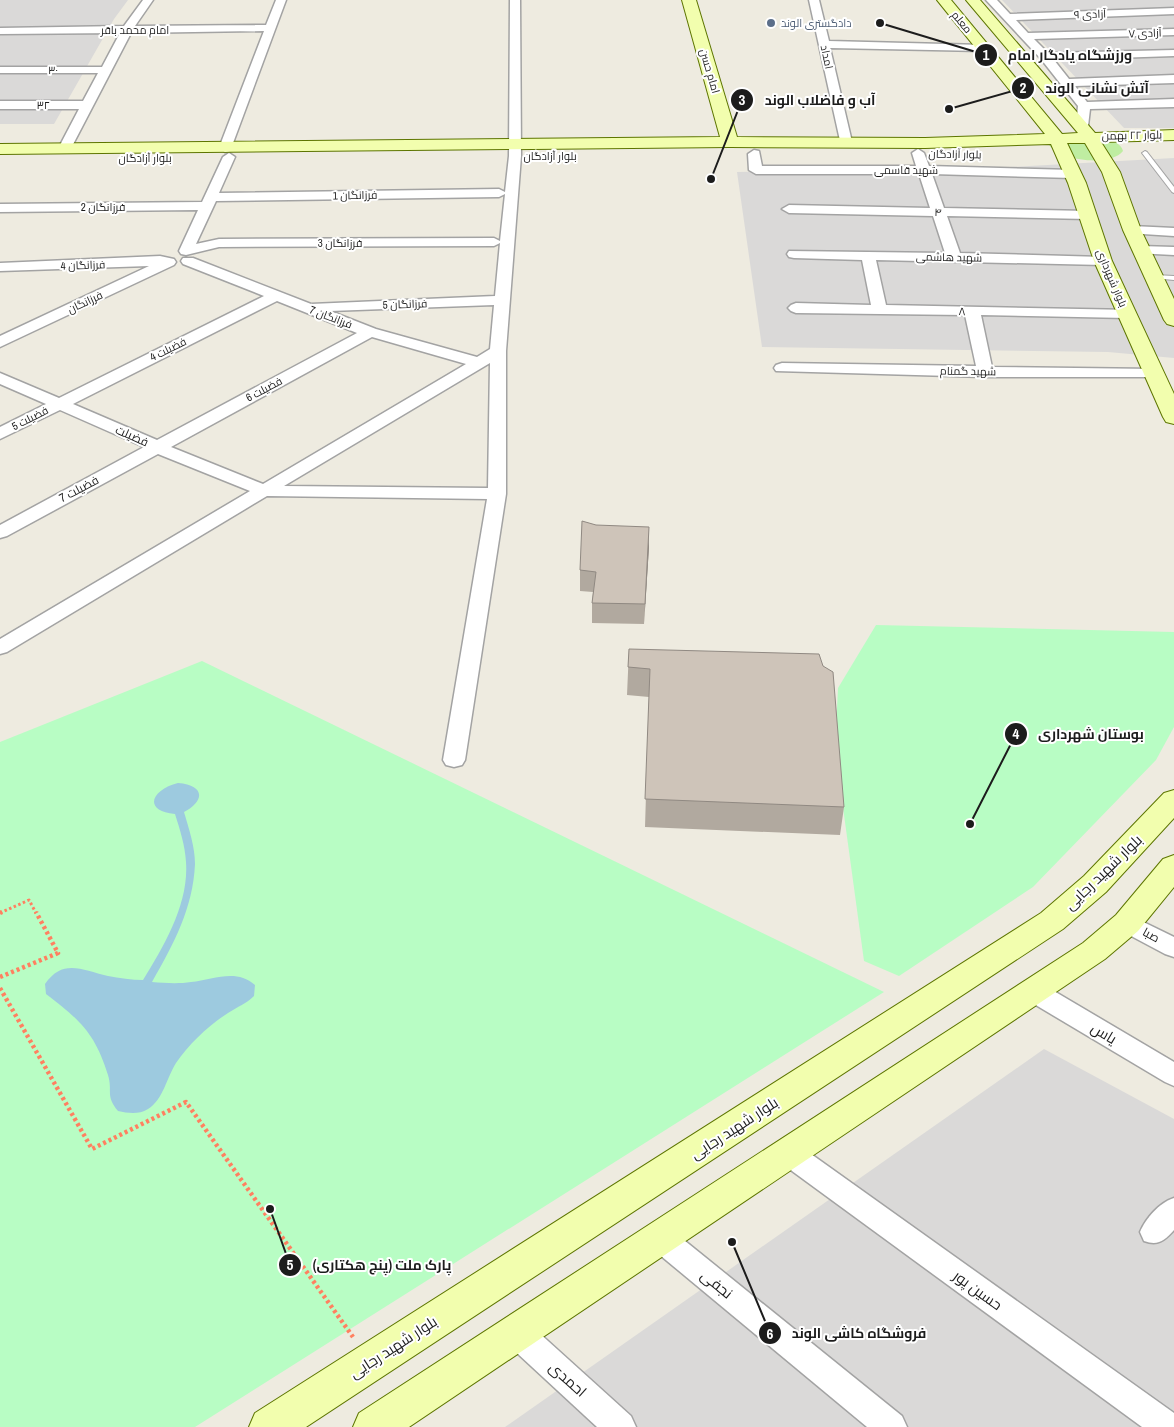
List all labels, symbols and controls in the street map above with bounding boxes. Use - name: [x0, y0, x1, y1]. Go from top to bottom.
- street label: آزادی ۹: [1074, 6, 1106, 22]
- street label: معلم: [948, 8, 975, 37]
- place label: دادگستری الوند: [781, 16, 852, 30]
- marker: دادگستری الوند: [765, 17, 777, 29]
- street label: امام محمد باقر: [100, 23, 169, 38]
- street label: آزادی ۷: [1128, 25, 1162, 41]
- callout: ورزشگاه یادگار امام: [973, 40, 1143, 69]
- street label: امداد: [818, 44, 836, 70]
- text: 1: [983, 44, 990, 65]
- text: ورزشگاه یادگار امام: [1008, 46, 1132, 65]
- street label: امام حسن: [696, 47, 723, 95]
- street label: ۳۰: [48, 63, 58, 77]
- callout: آتش نشانی الوند: [1010, 73, 1159, 102]
- text: 2: [1020, 77, 1027, 98]
- text: آتش نشانی الوند: [1045, 79, 1149, 97]
- callout: آب و فاضلاب الوند: [729, 85, 885, 114]
- text: 3: [739, 89, 746, 110]
- text: آب و فاضلاب الوند: [765, 91, 876, 109]
- street label: ۳۲: [36, 98, 50, 112]
- street label: بلوار ۲۲ بهمن: [1102, 127, 1162, 143]
- street label: بلوار آزادگان: [928, 147, 982, 161]
- street label: بلوار آزادگان: [523, 149, 577, 163]
- street label: بلوار آزادگان: [118, 151, 172, 165]
- street label: شهید قاسمی: [874, 163, 938, 177]
- street label: فرزانگان 1: [333, 188, 377, 202]
- street label: فرزانگان 2: [81, 200, 125, 214]
- street label: ۴: [934, 205, 942, 219]
- street label: فرزانگان 3: [318, 236, 362, 250]
- street label: بلوار شهرداری: [1093, 247, 1131, 309]
- street label: شهید هاشمی: [916, 249, 982, 265]
- street label: فرزانگان 4: [60, 257, 106, 273]
- street label: فرزانگان: [65, 288, 105, 316]
- street label: فرزانگان 5: [382, 296, 428, 312]
- street label: فرزانگان 7: [308, 302, 354, 332]
- street label: ۸: [958, 304, 966, 318]
- street label: فضیلت 4: [147, 334, 189, 364]
- street label: شهید گمنام: [940, 364, 996, 379]
- street label: فضیلت 6: [243, 374, 285, 404]
- street label: فضیلت 5: [9, 403, 51, 433]
- street label: فضیلت: [113, 422, 151, 450]
- street label: فضیلت 7: [56, 472, 102, 506]
- callout: بوستان شهرداری: [1003, 719, 1154, 748]
- text: 4: [1013, 723, 1020, 744]
- text: بوستان شهرداری: [1038, 725, 1144, 743]
- street label: بلوار شهید رجایی: [1059, 829, 1147, 915]
- street label: صبا: [1140, 924, 1162, 946]
- street label: یاس: [1087, 1017, 1121, 1049]
- street label: بلوار شهید رجایی: [686, 1092, 782, 1164]
- callout: پارک ملت (پنج هکتاری): [277, 1250, 461, 1279]
- text: 5: [287, 1254, 294, 1275]
- text: پارک ملت (پنج هکتاری): [313, 1256, 451, 1276]
- street label: حسین پور: [948, 1264, 1007, 1315]
- street label: نجفی: [696, 1265, 738, 1303]
- street label: بلوار شهید رجایی: [345, 1311, 441, 1383]
- callout: فروشگاه کاشی الوند: [757, 1319, 937, 1348]
- text: 6: [767, 1323, 774, 1344]
- text: فروشگاه کاشی الوند: [792, 1324, 926, 1342]
- street label: احمدی: [545, 1356, 591, 1402]

